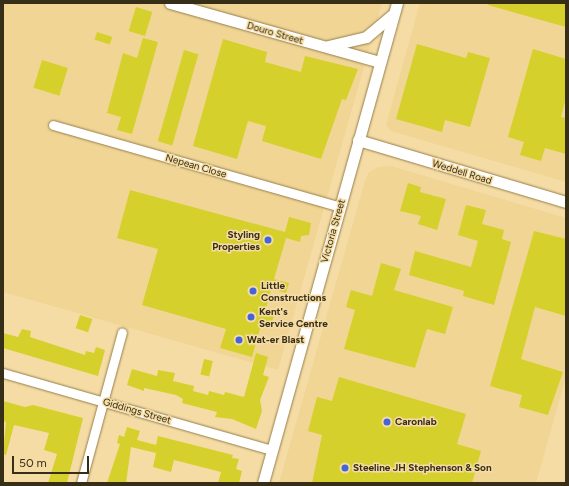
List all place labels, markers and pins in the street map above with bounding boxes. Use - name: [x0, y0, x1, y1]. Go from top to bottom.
- place label: Styling Properties: [212, 228, 260, 252]
- marker: Styling Properties: [263, 235, 273, 245]
- place label: Little Constructions: [261, 279, 326, 302]
- marker: Little Constructions: [248, 286, 258, 296]
- place label: Kent's Service Centre: [259, 305, 328, 328]
- marker: Kent's Service Centre: [246, 312, 256, 322]
- place label: Wat-er Blast: [247, 334, 304, 346]
- marker: Wat-er Blast: [234, 335, 244, 345]
- place label: Caronlab: [395, 416, 437, 428]
- marker: Caronlab: [382, 417, 392, 427]
- place label: Steeline JH Stephenson & Son: [353, 462, 492, 474]
- marker: Steeline JH Stephenson & Son: [340, 463, 350, 473]

